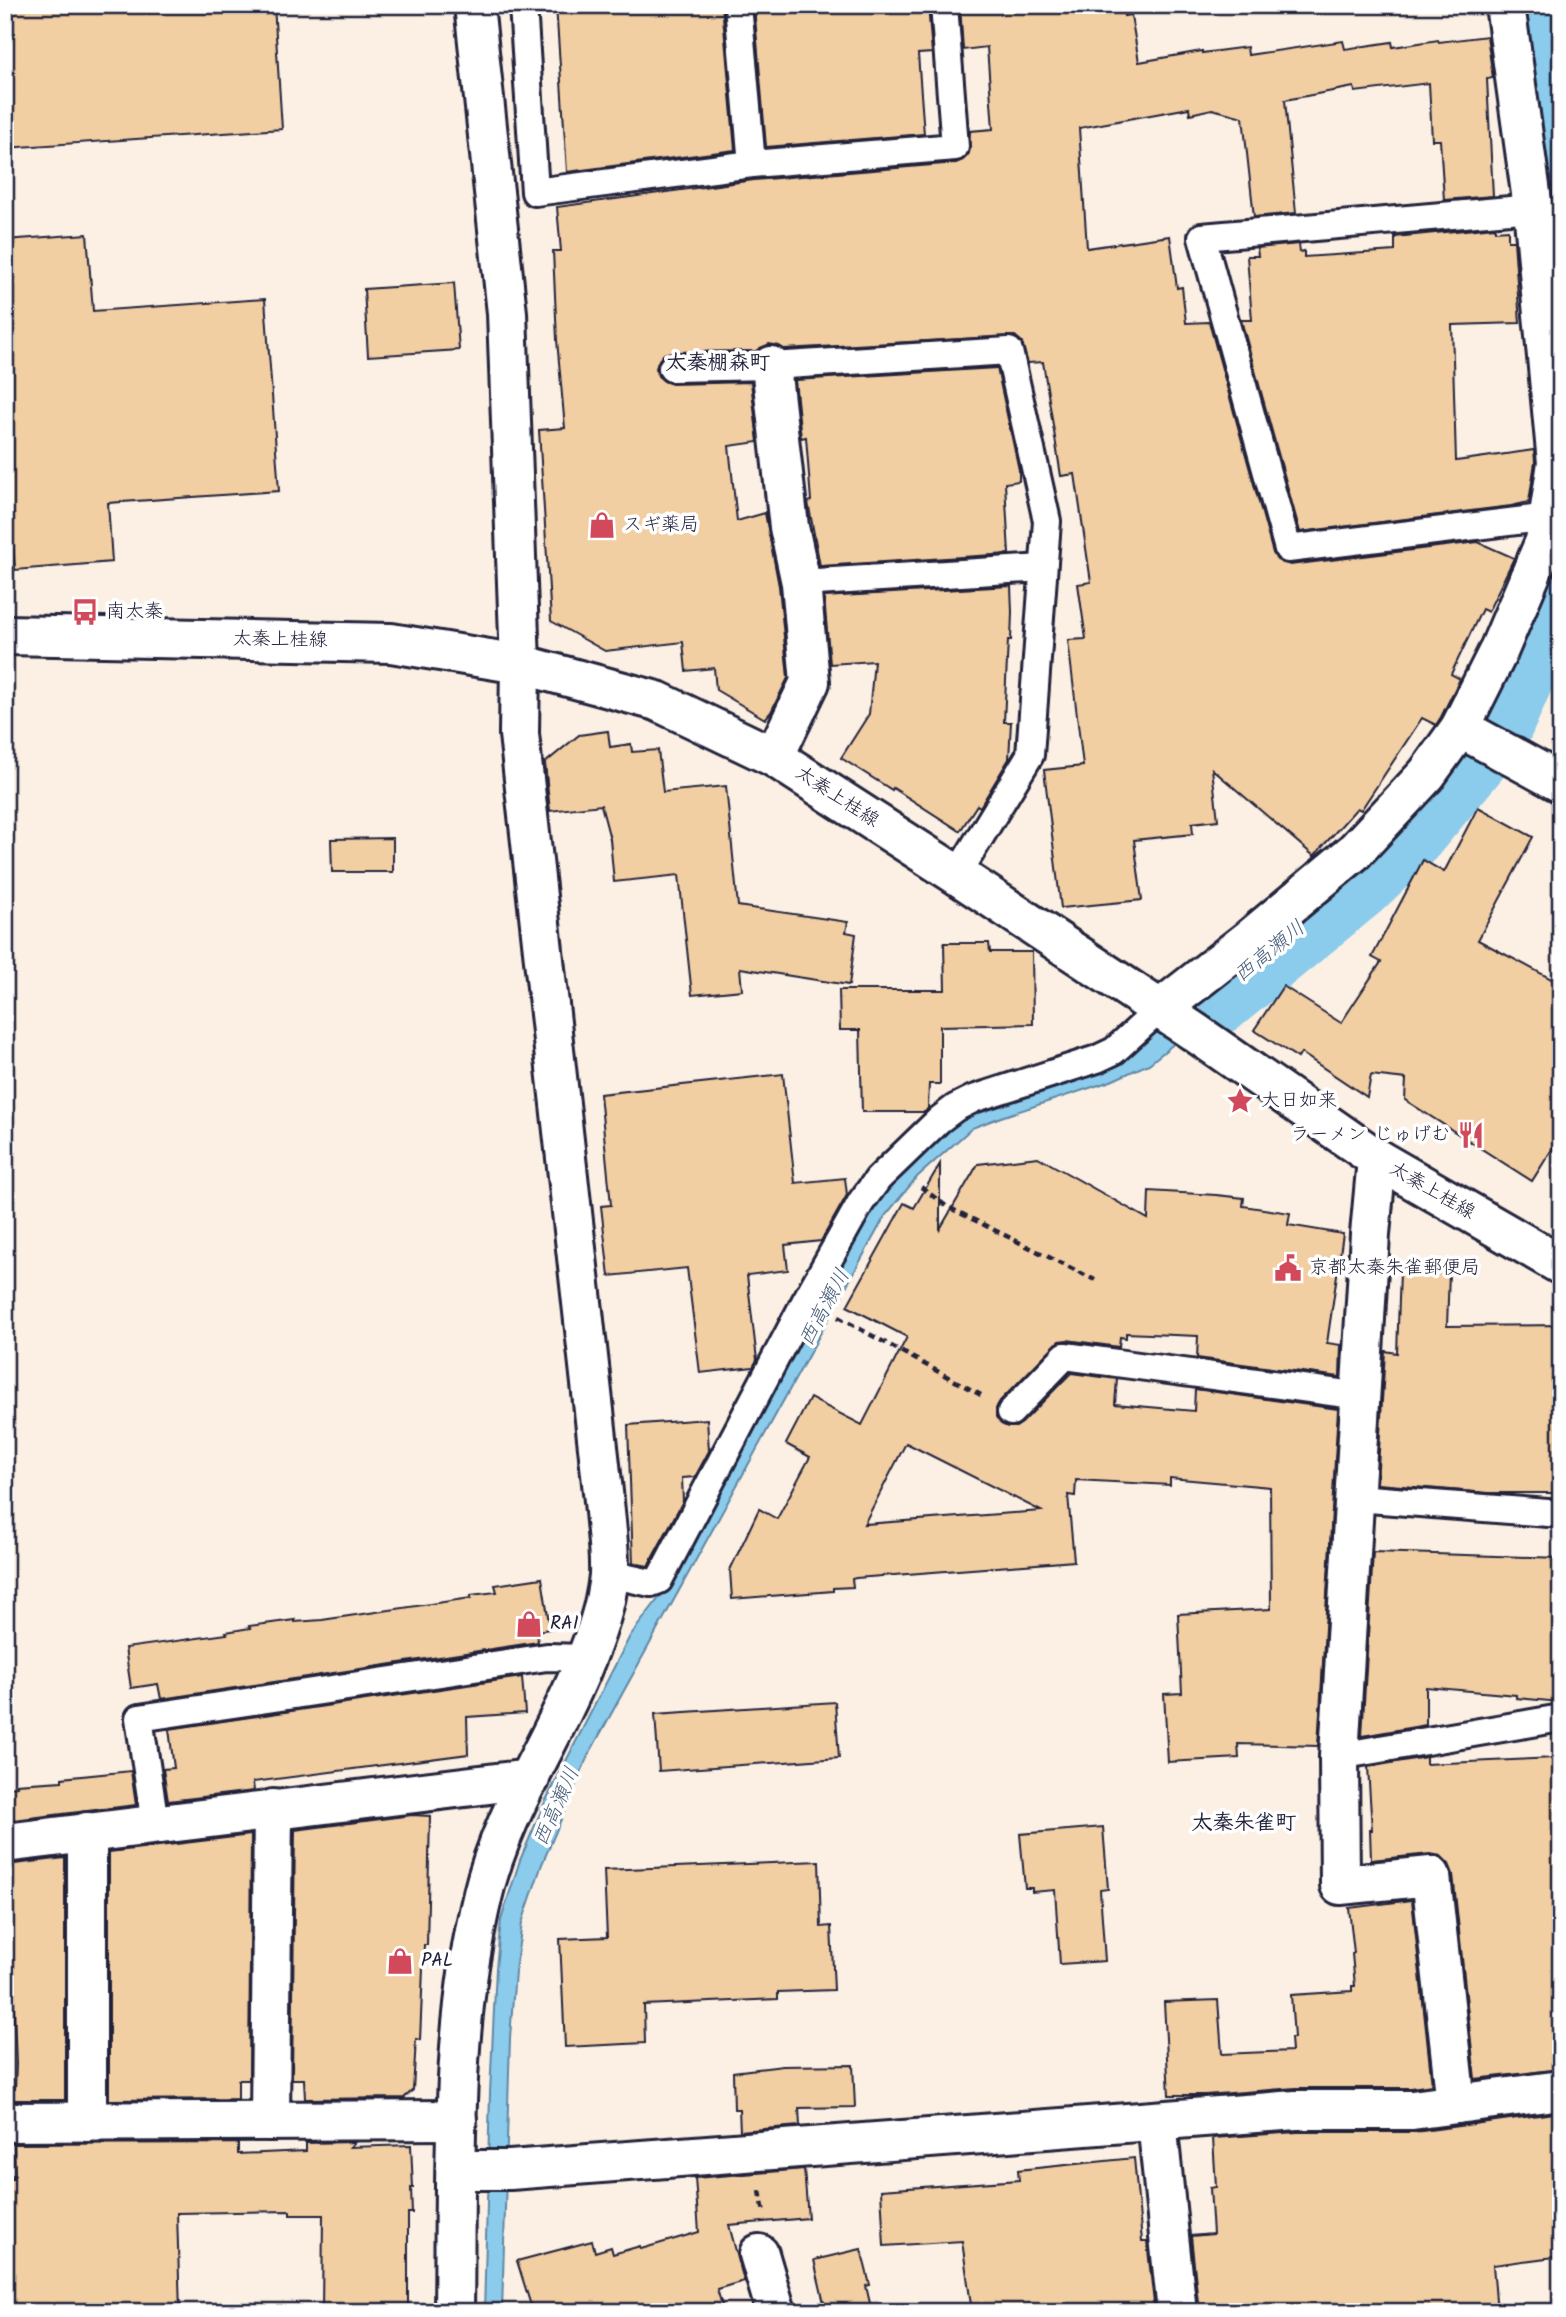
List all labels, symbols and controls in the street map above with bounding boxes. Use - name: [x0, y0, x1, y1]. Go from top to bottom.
- district label: 太秦棚森町: [666, 347, 771, 380]
- shop icon: スギ薬局: [587, 510, 617, 540]
- place label: スギ薬局: [623, 510, 699, 540]
- bus stop icon: 南太秦: [70, 597, 100, 627]
- place label: 南太秦: [106, 597, 163, 627]
- street label: 太秦上桂線: [232, 624, 328, 656]
- street label: 太秦上桂線: [789, 759, 885, 835]
- water label: 西高瀬川: [1227, 913, 1313, 991]
- place icon: 大日如来: [1225, 1086, 1255, 1116]
- place label: 大日如来: [1261, 1086, 1337, 1116]
- place label: ラーメン じゅげむ: [1290, 1120, 1450, 1150]
- restaurant icon: ラーメン じゅげむ: [1456, 1120, 1486, 1150]
- street label: 太秦上桂線: [1383, 1154, 1481, 1228]
- public building icon: 京都太秦朱雀郵便局: [1273, 1253, 1303, 1283]
- place label: 京都太秦朱雀郵便局: [1309, 1253, 1480, 1283]
- water label: 西高瀬川: [791, 1263, 859, 1353]
- shop icon: RAI: [514, 1609, 544, 1639]
- place label: RAI: [550, 1609, 579, 1639]
- water label: 西高瀬川: [525, 1762, 589, 1852]
- district label: 太秦朱雀町: [1192, 1807, 1297, 1840]
- shop icon: PAL: [385, 1946, 415, 1976]
- place label: PAL: [421, 1946, 453, 1976]

